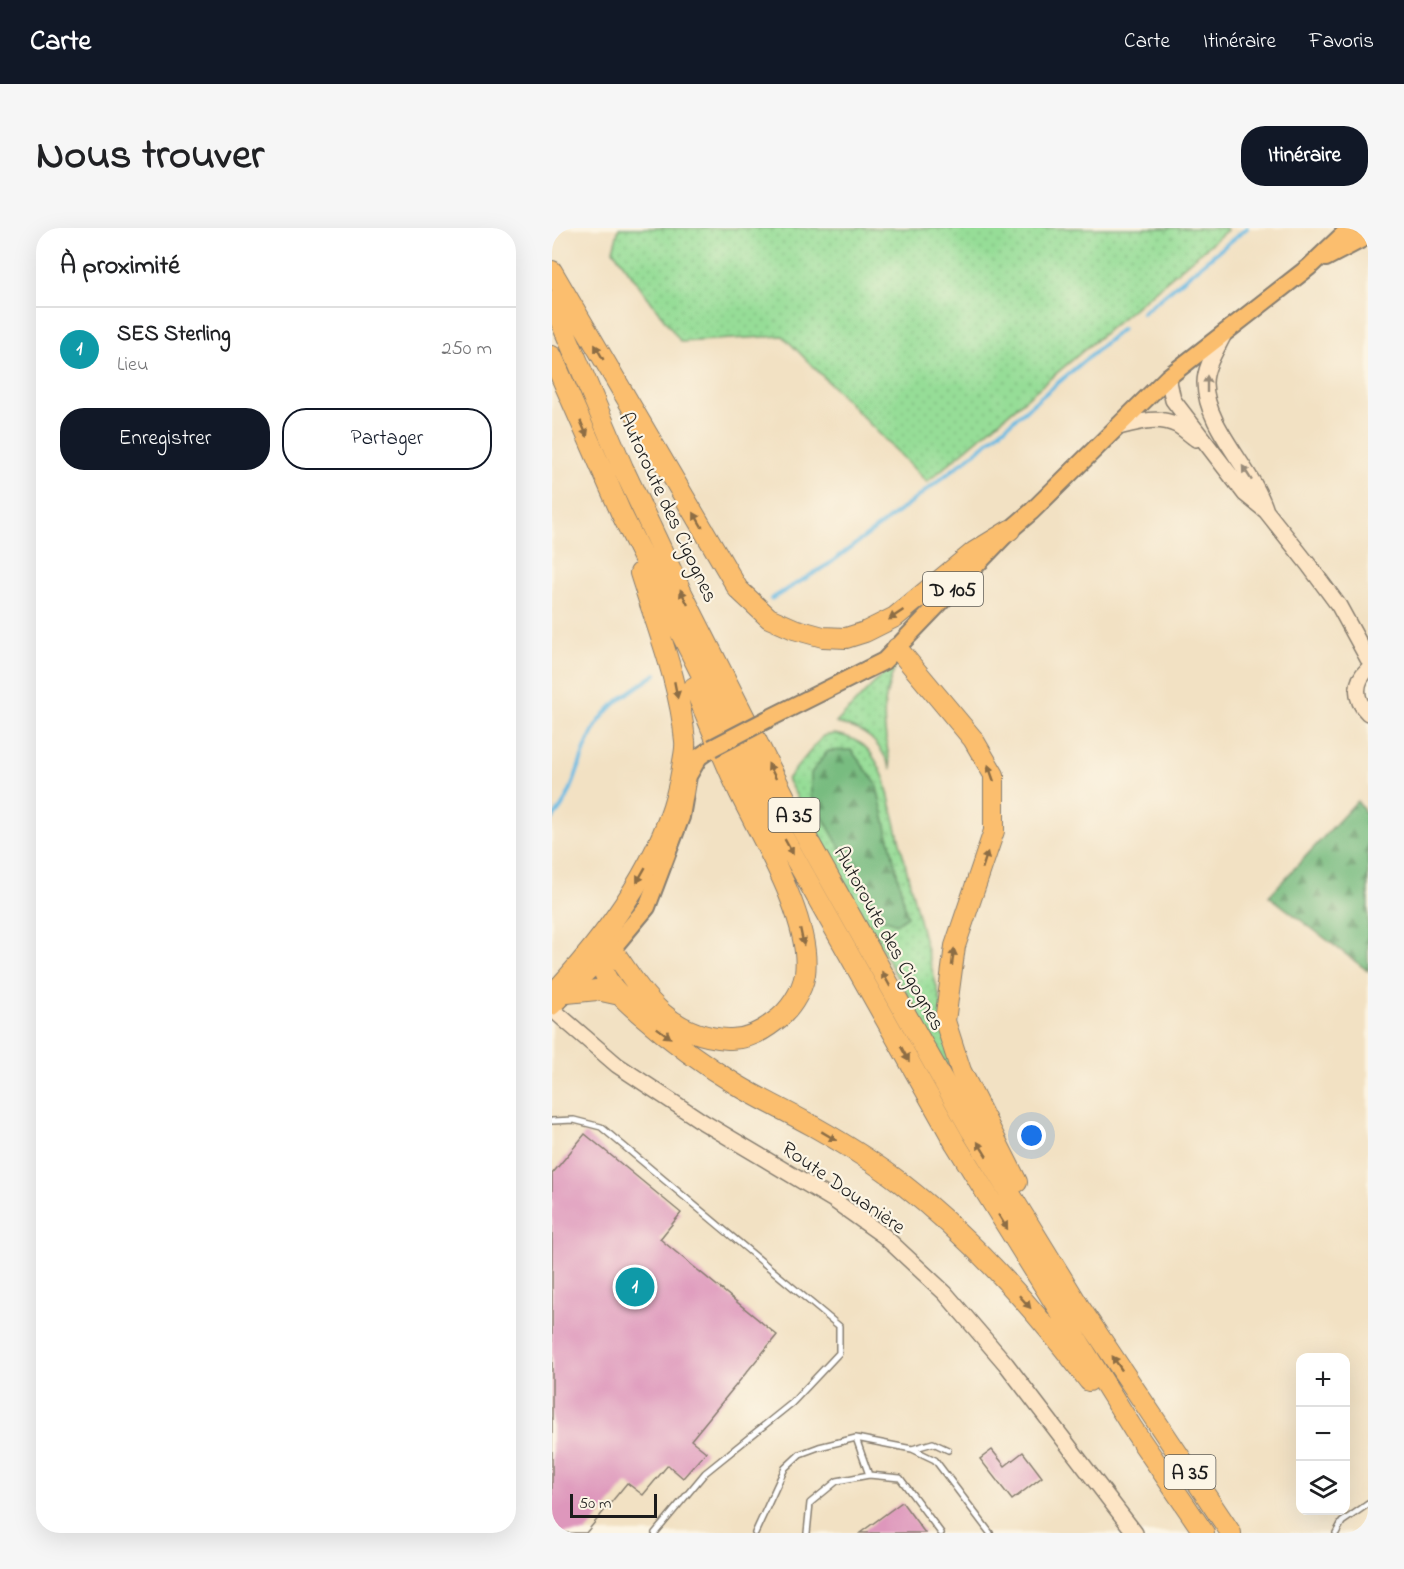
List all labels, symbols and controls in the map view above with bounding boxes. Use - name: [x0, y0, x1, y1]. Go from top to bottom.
- text: Carte: [30, 22, 91, 63]
- text: Carte: [1124, 27, 1170, 57]
- text: Itinéraire: [1203, 27, 1276, 57]
- text: Favoris: [1309, 27, 1374, 57]
- text: Nous trouver: [36, 126, 264, 187]
- button: Itinéraire: [1241, 126, 1368, 186]
- text: À proximité: [60, 248, 180, 286]
- text: SES Sterling: [117, 319, 231, 351]
- text: 1: [76, 335, 83, 364]
- text: 250 m: [441, 335, 492, 364]
- one-way arrow: [595, 343, 605, 360]
- text: Lieu: [117, 351, 148, 380]
- one-way arrow: [1202, 374, 1212, 393]
- button: Enregistrer: [60, 408, 270, 470]
- button: Partager: [282, 408, 492, 470]
- street label: Autoroute des Cigognes: [608, 408, 724, 609]
- one-way arrow: [579, 421, 588, 438]
- one-way arrow: [1242, 465, 1253, 481]
- one-way arrow: [692, 512, 703, 528]
- road number: D 105: [923, 572, 983, 606]
- one-way arrow: [679, 589, 689, 606]
- one-way arrow: [888, 609, 904, 620]
- one-way arrow: [672, 680, 681, 699]
- one-way arrow: [767, 763, 776, 780]
- one-way arrow: [986, 764, 995, 782]
- road number: A 35: [768, 798, 820, 832]
- one-way arrow: [783, 839, 793, 856]
- street label: Autoroute des Cigognes: [823, 841, 951, 1038]
- one-way arrow: [980, 851, 990, 869]
- one-way arrow: [636, 867, 646, 884]
- one-way arrow: [798, 928, 807, 947]
- one-way arrow: [949, 947, 958, 966]
- one-way arrow: [881, 970, 891, 987]
- one-way arrow: [656, 1027, 671, 1039]
- one-way arrow: [899, 1046, 910, 1062]
- your location: [1017, 1121, 1046, 1150]
- one-way arrow: [821, 1130, 837, 1141]
- street label: Route Douanière: [775, 1135, 911, 1243]
- one-way arrow: [976, 1141, 987, 1157]
- one-way arrow: [998, 1214, 1009, 1230]
- pin: 1: [616, 1264, 655, 1310]
- one-way arrow: [1018, 1294, 1031, 1309]
- map controls: [1296, 1353, 1350, 1515]
- button: +: [1296, 1353, 1350, 1407]
- one-way arrow: [1112, 1355, 1123, 1371]
- button: −: [1296, 1407, 1350, 1461]
- road number: A 35: [1164, 1455, 1216, 1489]
- button: layers: [1296, 1461, 1350, 1515]
- scale bar: [570, 1491, 657, 1518]
- text: 50 m: [579, 1492, 611, 1516]

